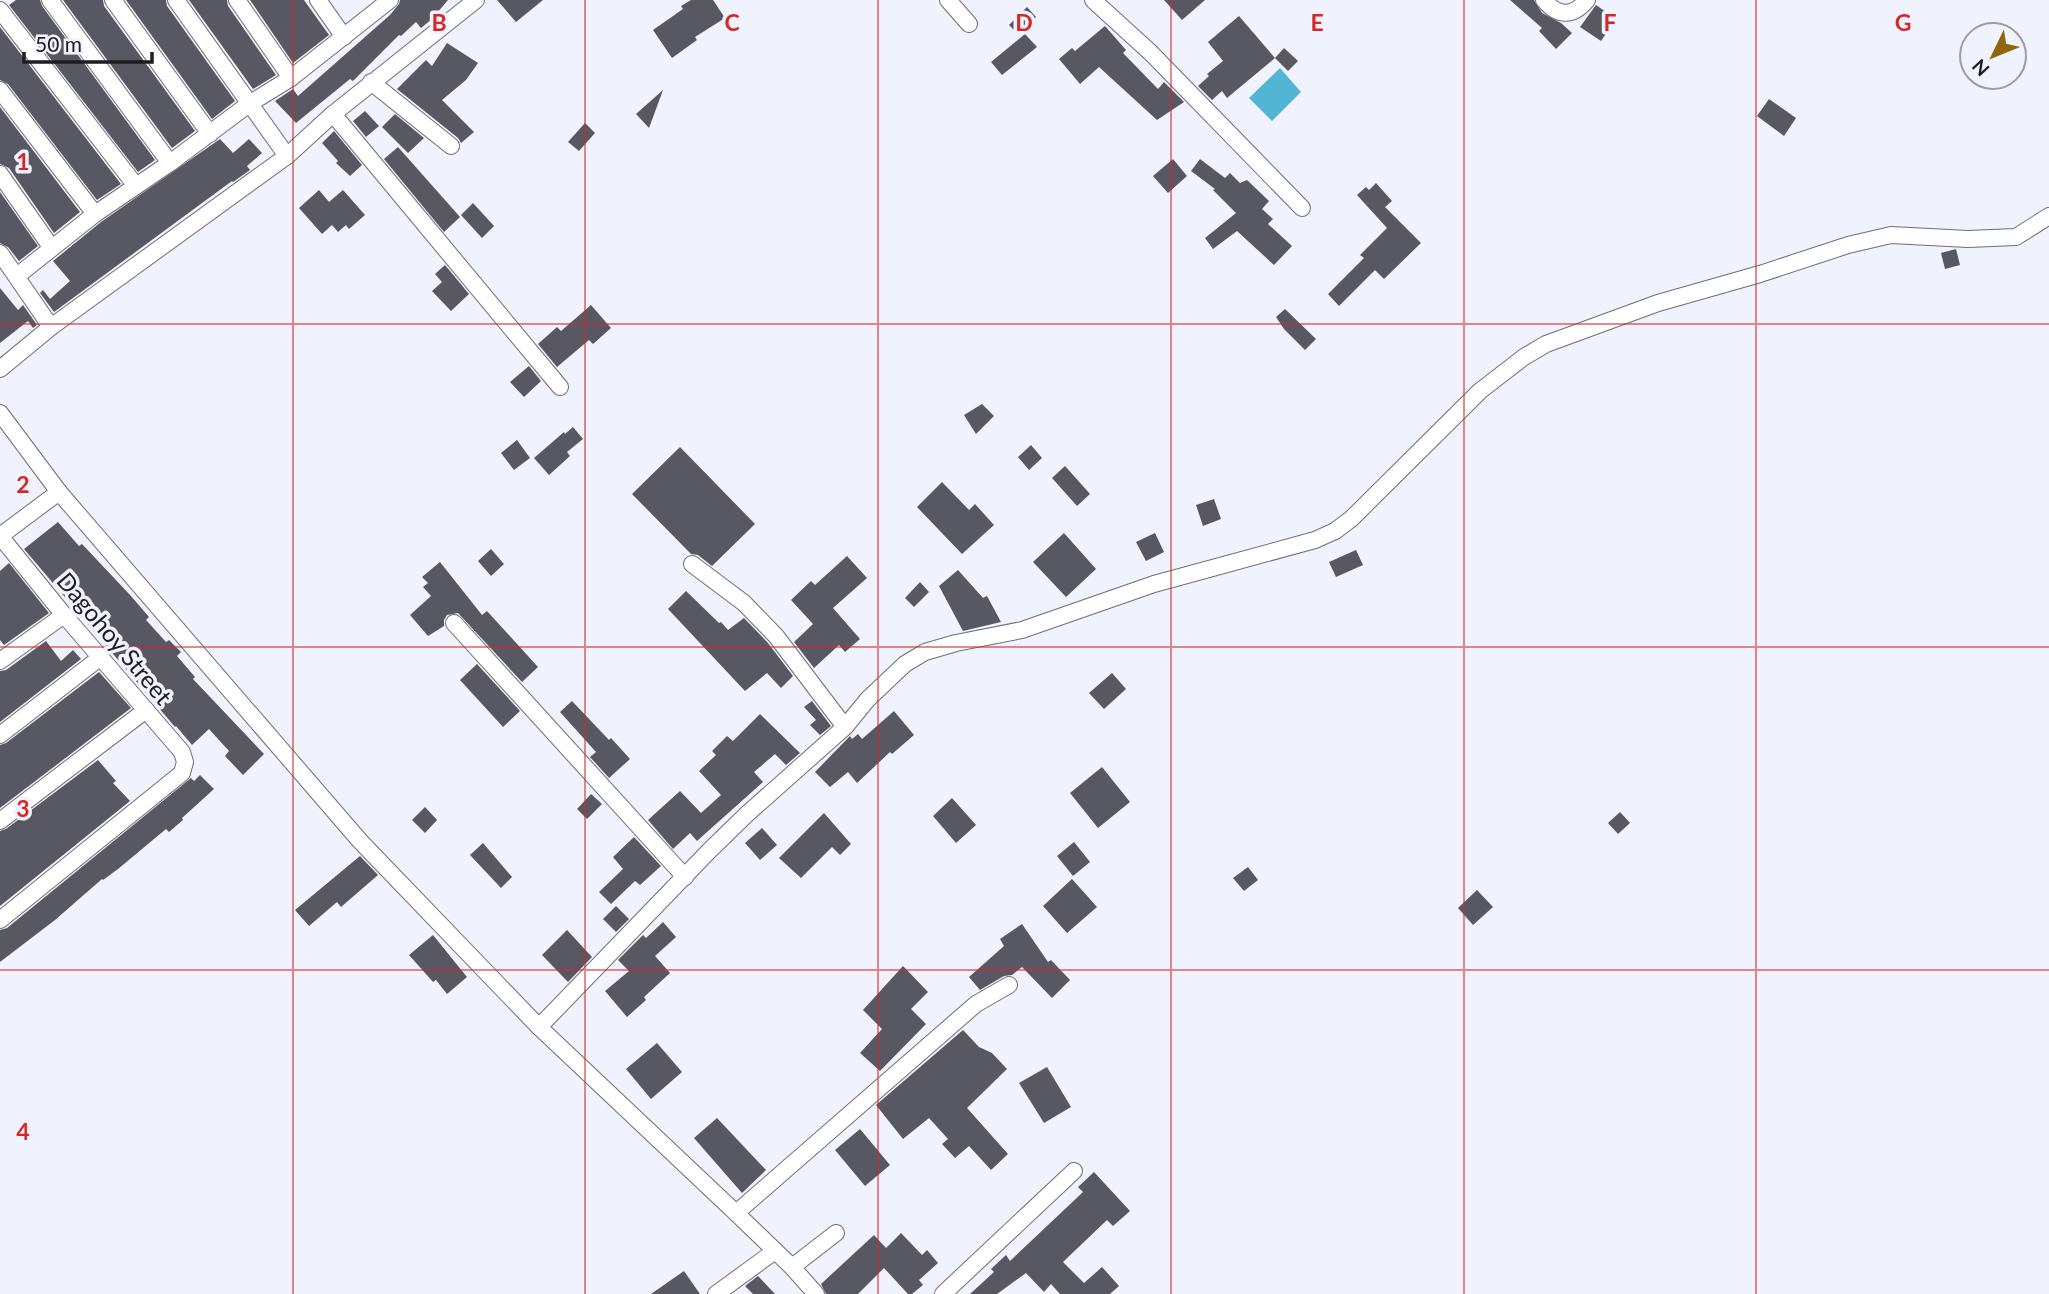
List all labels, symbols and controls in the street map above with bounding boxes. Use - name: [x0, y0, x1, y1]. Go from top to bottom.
- text: B: [431, 8, 447, 36]
- text: C: [724, 8, 740, 36]
- text: D: [1015, 8, 1033, 36]
- text: E: [1310, 8, 1324, 36]
- text: F: [1603, 8, 1617, 36]
- text: G: [1895, 8, 1911, 36]
- scale bar: [24, 21, 152, 65]
- north arrow: [1958, 21, 2028, 91]
- text: 50 m: [35, 31, 82, 56]
- text: N: [1967, 55, 1994, 81]
- text: 1: [16, 147, 30, 175]
- text: 2: [16, 470, 30, 498]
- street label: Dagohoy Street: [51, 566, 179, 710]
- text: 3: [16, 794, 30, 822]
- text: 4: [16, 1117, 30, 1145]

